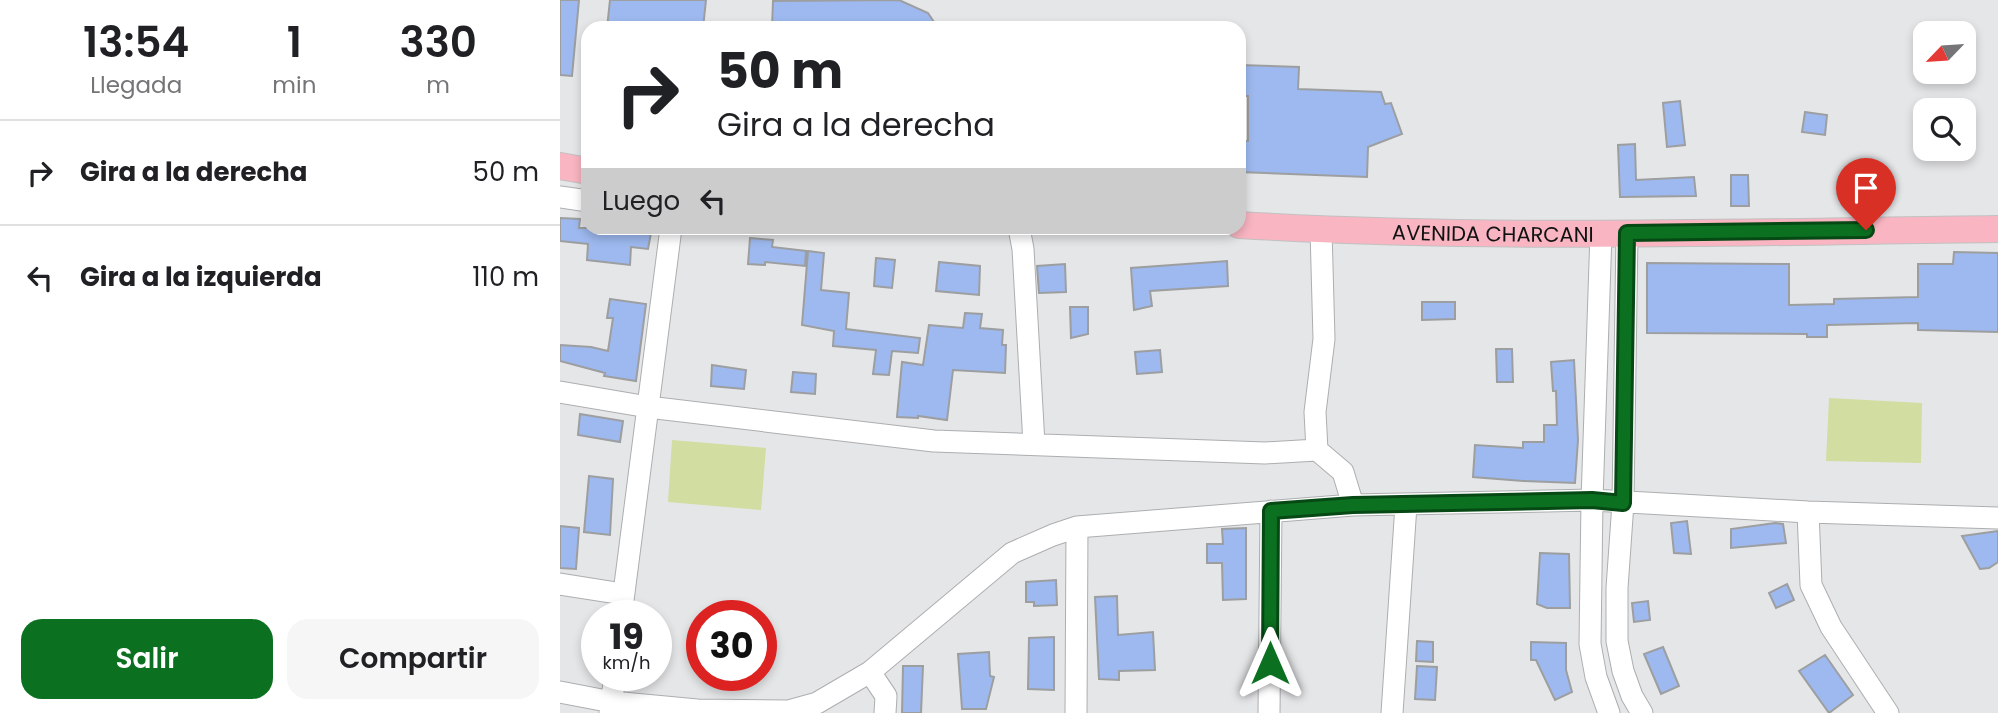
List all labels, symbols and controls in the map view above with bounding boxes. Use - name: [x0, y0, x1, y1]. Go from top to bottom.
- text: 13:54: [83, 13, 189, 72]
- text: 1: [287, 13, 302, 72]
- text: 330: [399, 13, 477, 72]
- north arrow: [1913, 21, 1976, 84]
- map controls: [1913, 21, 1976, 161]
- text: 50 m: [717, 37, 843, 105]
- icon: right: [602, 49, 693, 140]
- text: Llegada: [90, 69, 182, 101]
- text: min: [272, 69, 316, 101]
- text: m: [426, 69, 450, 101]
- button: search: [1913, 98, 1976, 161]
- text: Gira a la derecha: [717, 102, 995, 147]
- icon: right: [21, 154, 59, 192]
- text: Gira a la derecha: [80, 154, 308, 190]
- text: 50 m: [473, 154, 539, 190]
- pin: [1836, 158, 1896, 230]
- icon: arrive: [1847, 169, 1885, 207]
- icon: left: [694, 182, 732, 220]
- text: Luego: [602, 183, 680, 219]
- street label: AVENIDA CHARCANI: [1392, 217, 1594, 248]
- icon: left: [21, 259, 59, 297]
- text: Gira a la izquierda: [80, 259, 322, 295]
- text: 110 m: [472, 259, 539, 295]
- speed limit sign: 30: [686, 600, 777, 691]
- text: 19: [609, 612, 644, 661]
- button: Salir: [21, 619, 273, 699]
- button: Compartir: [287, 619, 539, 699]
- position arrow: [1233, 626, 1307, 700]
- text: km/h: [603, 650, 650, 675]

